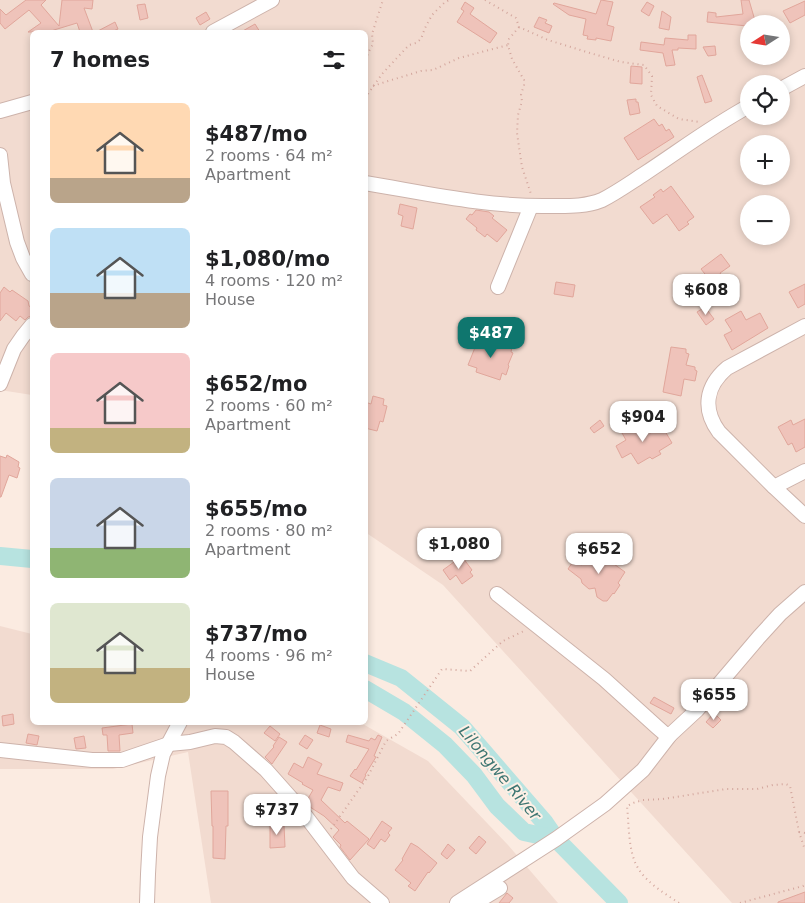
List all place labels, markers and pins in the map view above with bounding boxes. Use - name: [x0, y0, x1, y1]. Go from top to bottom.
- pin: $608: [676, 274, 736, 316]
- pin: $487: [461, 316, 521, 359]
- pin: $904: [613, 400, 673, 443]
- pin: $1,080: [418, 528, 500, 570]
- pin: $652: [569, 532, 629, 575]
- pin: $655: [684, 678, 744, 721]
- pin: $737: [247, 794, 307, 836]

